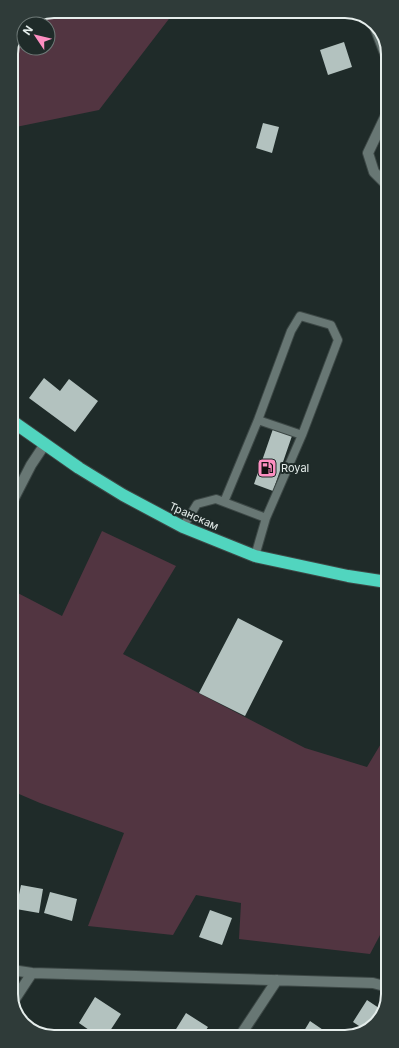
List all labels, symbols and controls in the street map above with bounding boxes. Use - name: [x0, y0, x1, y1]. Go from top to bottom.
- north arrow: [16, 16, 56, 56]
- text: N: [20, 23, 36, 38]
- fuel station icon: Royal: [256, 457, 278, 479]
- place label: Royal: [281, 461, 309, 475]
- street label: Транскам: [167, 499, 221, 533]

